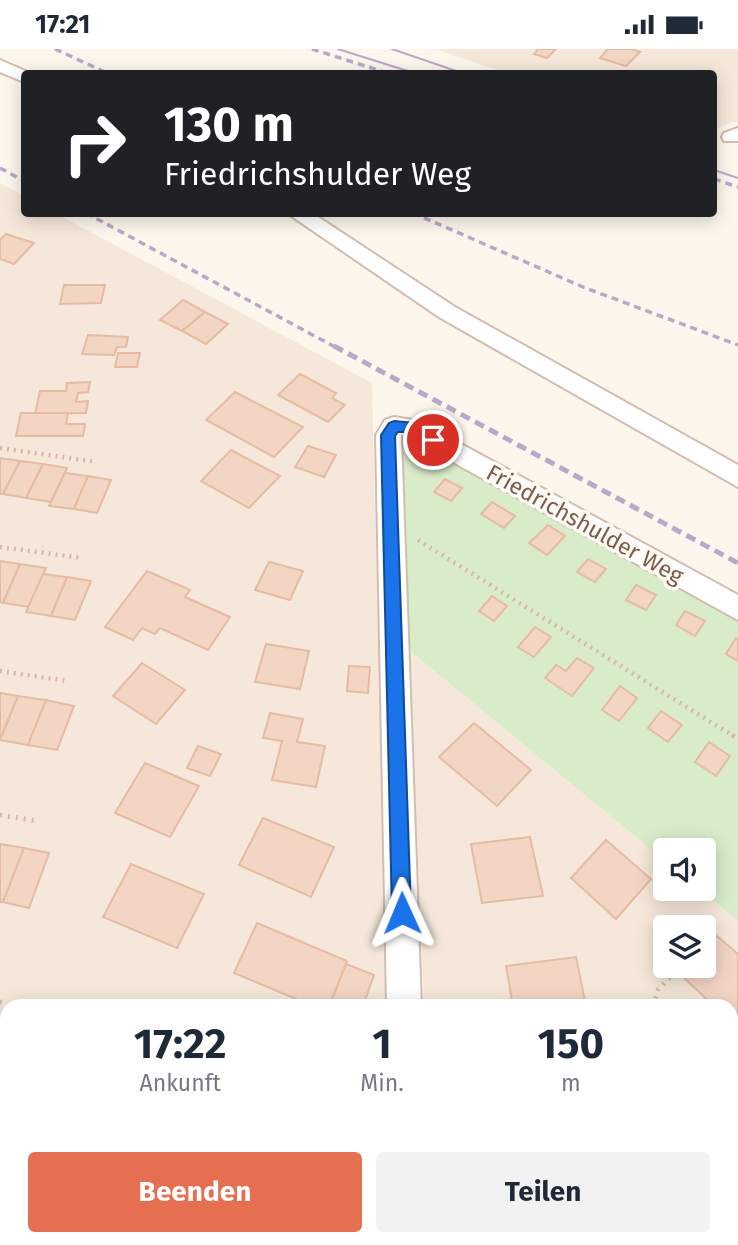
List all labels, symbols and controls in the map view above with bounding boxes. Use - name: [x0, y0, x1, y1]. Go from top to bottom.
- text: 17:21: [35, 9, 90, 40]
- text: 130 m: [164, 95, 294, 154]
- icon: right: [49, 98, 140, 189]
- text: Friedrichshulder Weg: [164, 155, 471, 193]
- pin: [403, 410, 463, 470]
- icon: arrive: [414, 421, 452, 459]
- street label: Friedrichshulder Weg: [482, 458, 688, 590]
- map controls: [653, 838, 716, 978]
- button: sound: [653, 838, 716, 901]
- position arrow: [365, 876, 439, 950]
- button: layers: [653, 915, 716, 978]
- text: 17:22: [134, 1019, 227, 1069]
- text: 1: [372, 1019, 392, 1069]
- text: 150: [538, 1019, 604, 1069]
- text: Ankunft: [140, 1069, 221, 1097]
- text: Min.: [360, 1069, 404, 1097]
- text: m: [561, 1069, 581, 1097]
- button: Beenden: [28, 1152, 362, 1232]
- button: Teilen: [376, 1152, 710, 1232]

